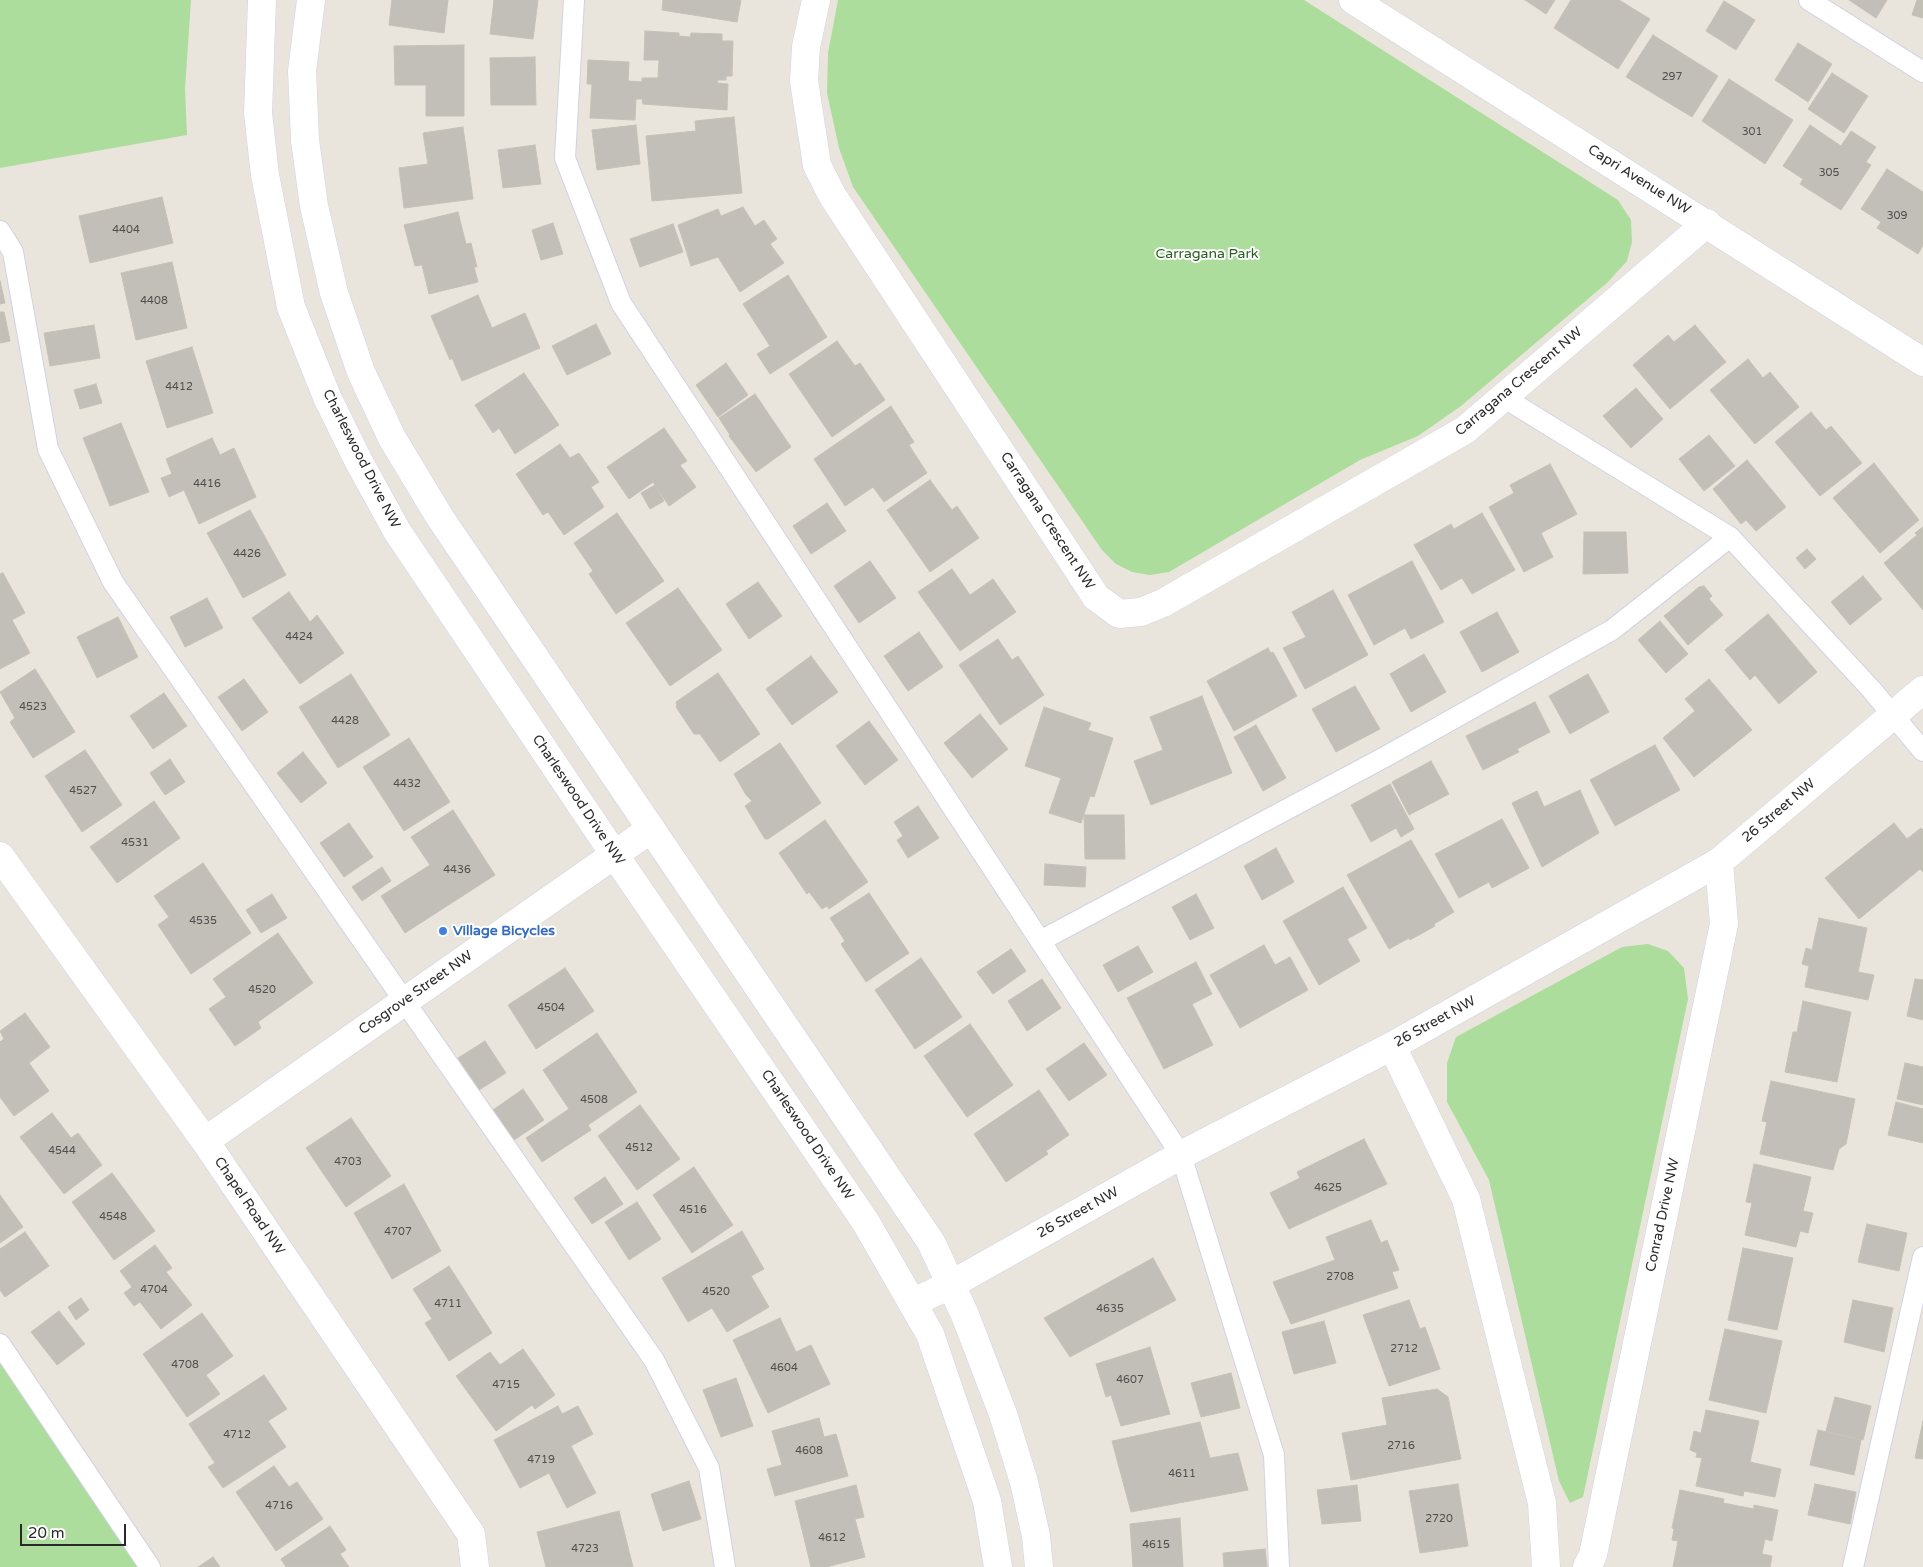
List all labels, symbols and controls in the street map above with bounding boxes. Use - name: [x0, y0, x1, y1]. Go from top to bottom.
- house number: 297: [1662, 70, 1682, 84]
- house number: 301: [1742, 125, 1762, 139]
- street label: Capri Avenue NW: [1584, 142, 1694, 218]
- house number: 305: [1819, 166, 1839, 180]
- house number: 309: [1887, 209, 1907, 223]
- house number: 4404: [112, 223, 140, 237]
- park label: Carragana Park: [1156, 246, 1258, 262]
- house number: 4408: [140, 294, 168, 308]
- street label: Carragana Crescent NW: [1452, 324, 1586, 440]
- house number: 4412: [165, 380, 193, 394]
- street label: Charleswood Drive NW: [319, 387, 403, 531]
- street label: Carragana Crescent NW: [996, 449, 1098, 593]
- house number: 4416: [193, 477, 221, 491]
- house number: 4426: [233, 547, 261, 561]
- house number: 4424: [285, 630, 313, 644]
- house number: 4523: [19, 700, 47, 714]
- house number: 4428: [331, 714, 359, 728]
- street label: Charleswood Drive NW: [528, 732, 628, 868]
- street label: 26 Street NW: [1739, 776, 1819, 846]
- house number: 4432: [393, 777, 421, 791]
- house number: 4527: [69, 784, 97, 798]
- house number: 4531: [121, 836, 149, 850]
- house number: 4436: [443, 863, 471, 877]
- house number: 4535: [189, 914, 217, 928]
- place label: Village Bicycles: [453, 923, 555, 939]
- marker: Village Bicycles: [437, 925, 449, 937]
- street label: Cosgrove Street NW: [356, 947, 476, 1039]
- house number: 4520: [248, 983, 276, 997]
- street label: 26 Street NW: [1391, 993, 1479, 1051]
- house number: 4504: [537, 1001, 565, 1015]
- street label: Charleswood Drive NW: [757, 1067, 857, 1203]
- house number: 4508: [580, 1093, 608, 1107]
- house number: 4512: [625, 1141, 653, 1155]
- house number: 4544: [48, 1144, 76, 1158]
- street label: Chapel Road NW: [210, 1154, 288, 1258]
- house number: 4703: [334, 1155, 362, 1169]
- street label: Conrad Drive NW: [1643, 1157, 1683, 1273]
- house number: 4625: [1314, 1181, 1342, 1195]
- street label: 26 Street NW: [1034, 1184, 1122, 1242]
- house number: 4516: [679, 1203, 707, 1217]
- house number: 4548: [99, 1210, 127, 1224]
- house number: 4707: [384, 1225, 412, 1239]
- house number: 2708: [1326, 1270, 1354, 1284]
- house number: 4704: [140, 1283, 168, 1297]
- house number: 4520: [702, 1285, 730, 1299]
- house number: 4711: [434, 1297, 462, 1311]
- house number: 4635: [1096, 1302, 1124, 1316]
- house number: 2712: [1390, 1342, 1418, 1356]
- house number: 4708: [171, 1358, 199, 1372]
- house number: 4604: [770, 1361, 798, 1375]
- house number: 4607: [1116, 1373, 1144, 1387]
- house number: 4715: [492, 1378, 520, 1392]
- house number: 4712: [223, 1428, 251, 1442]
- house number: 2716: [1387, 1439, 1415, 1453]
- house number: 4608: [795, 1444, 823, 1458]
- house number: 4719: [527, 1453, 555, 1467]
- house number: 4611: [1168, 1467, 1196, 1481]
- house number: 4716: [265, 1499, 293, 1513]
- house number: 2720: [1425, 1512, 1453, 1526]
- scale bar: [22, 1514, 129, 1546]
- text: 20 m: [28, 1524, 65, 1542]
- house number: 4612: [818, 1531, 846, 1545]
- house number: 4615: [1142, 1538, 1170, 1552]
- house number: 4723: [571, 1542, 599, 1556]

